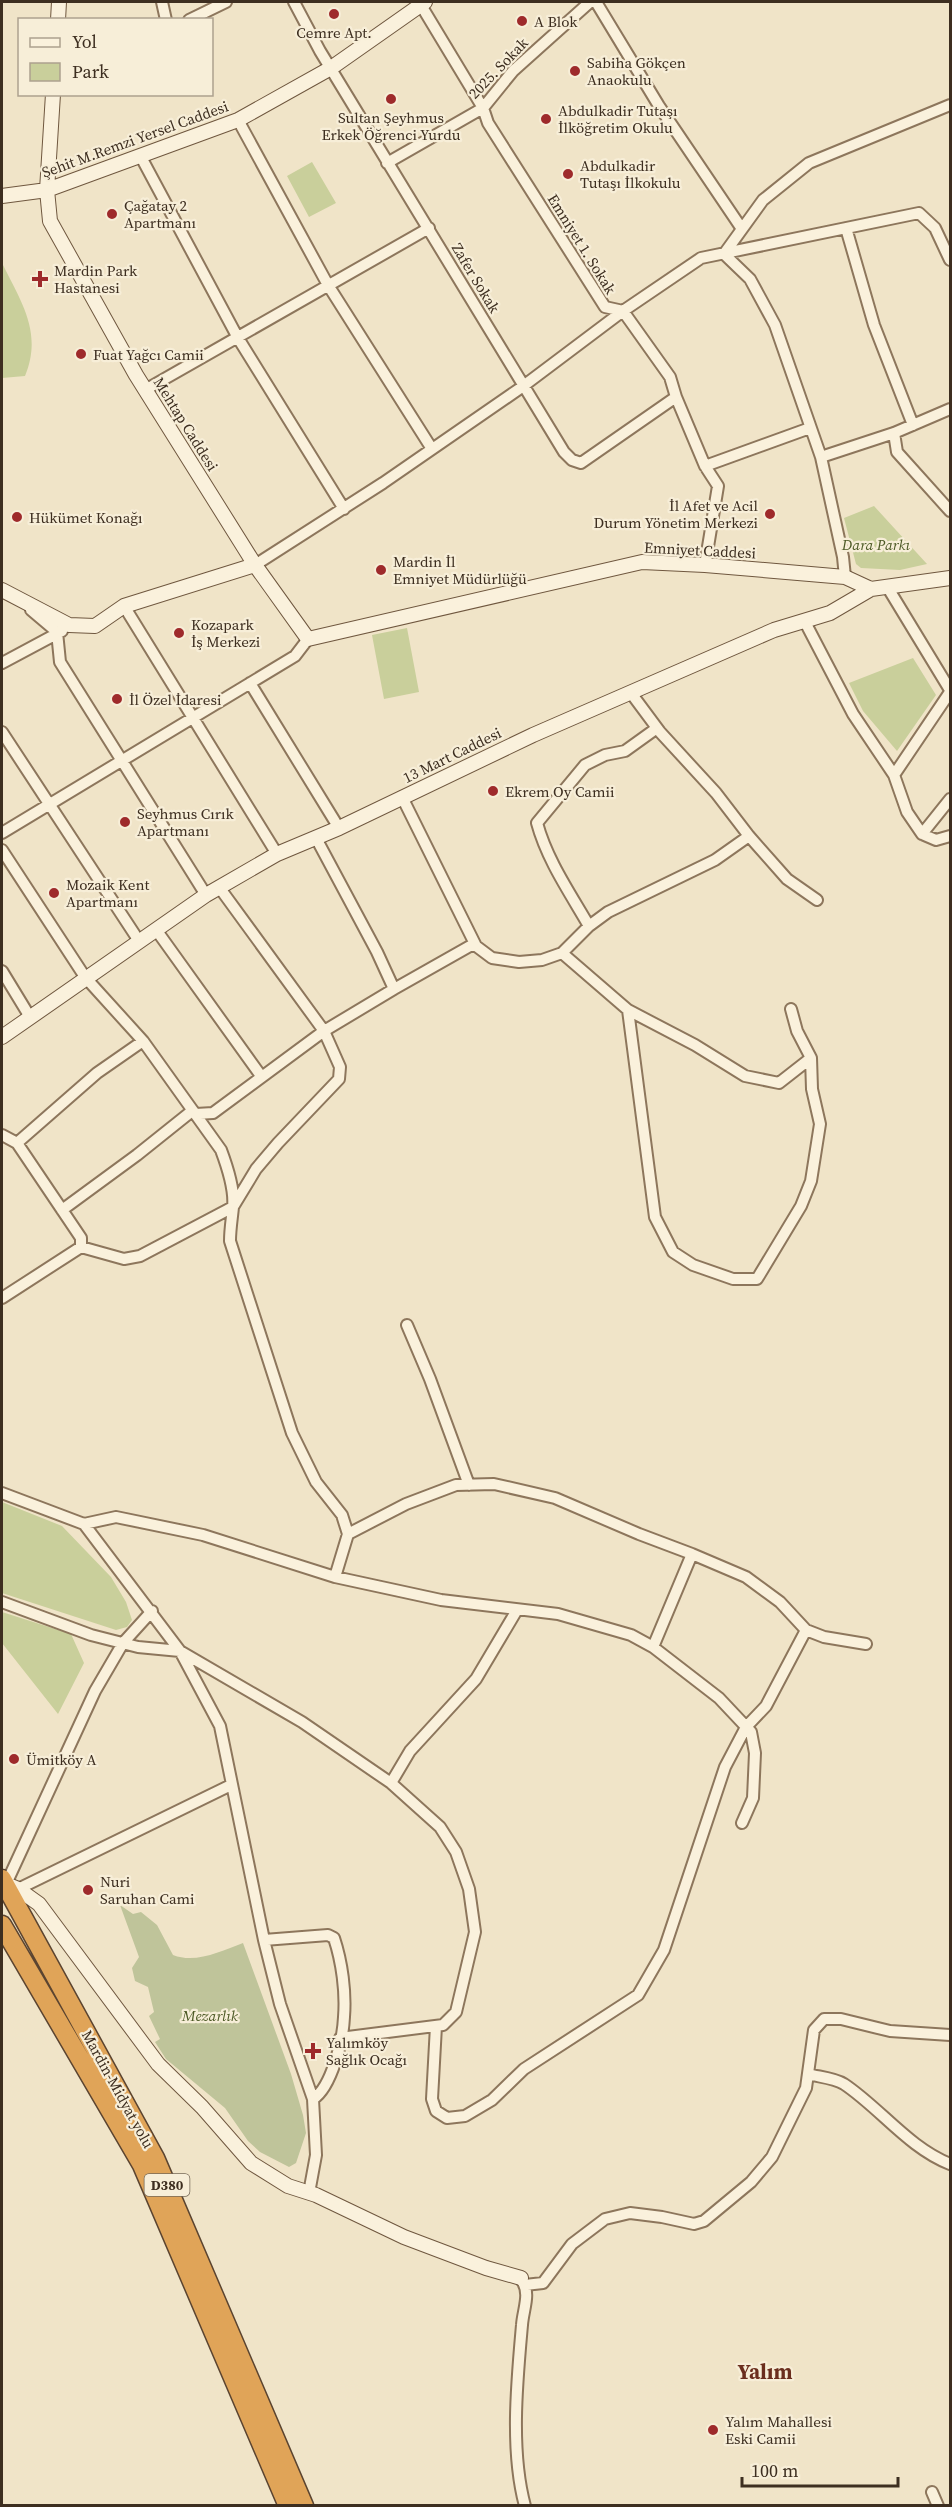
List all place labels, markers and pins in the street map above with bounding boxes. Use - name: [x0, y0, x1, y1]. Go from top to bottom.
- marker: Cemre Apt.: [327, 7, 341, 21]
- place label: A Blok: [534, 11, 578, 32]
- marker: A Blok: [515, 14, 529, 28]
- place label: Cemre Apt.: [296, 22, 372, 43]
- place label: Sabiha Gökçen Anaokulu: [587, 52, 686, 90]
- marker: Sabiha Gökçen Anaokulu: [568, 64, 582, 78]
- marker: Sultan Şeyhmus Erkek Öğrenci Yurdu: [384, 92, 398, 106]
- place label: Abdulkadir Tutaşı İlköğretim Okulu: [558, 100, 678, 138]
- place label: Sultan Şeyhmus Erkek Öğrenci Yurdu: [322, 107, 461, 145]
- marker: Abdulkadir Tutaşı İlköğretim Okulu: [539, 112, 553, 126]
- place label: Abdulkadir Tutaşı İlkokulu: [580, 155, 681, 193]
- marker: Abdulkadir Tutaşı İlkokulu: [561, 167, 575, 181]
- place label: Çağatay 2 Apartmanı: [124, 195, 196, 233]
- marker: Çağatay 2 Apartmanı: [105, 207, 119, 221]
- place label: Mardin Park Hastanesi: [54, 260, 138, 298]
- marker: Mardin Park Hastanesi: [31, 270, 49, 288]
- place label: Fuat Yağcı Camii: [93, 344, 204, 365]
- marker: Fuat Yağcı Camii: [74, 347, 88, 361]
- place label: İl Afet ve Acil Durum Yönetim Merkezi: [594, 495, 759, 533]
- place label: Hükümet Konağı: [29, 507, 143, 528]
- marker: İl Afet ve Acil Durum Yönetim Merkezi: [763, 507, 777, 521]
- marker: Hükümet Konağı: [10, 510, 24, 524]
- place label: Mardin İl Emniyet Müdürlüğü: [393, 551, 527, 589]
- marker: Mardin İl Emniyet Müdürlüğü: [374, 563, 388, 577]
- place label: Kozapark İş Merkezi: [191, 614, 260, 652]
- marker: Kozapark İş Merkezi: [172, 626, 186, 640]
- place label: İl Özel İdaresi: [129, 689, 221, 710]
- marker: İl Özel İdaresi: [110, 692, 124, 706]
- place label: Ekrem Oy Camii: [505, 781, 614, 802]
- marker: Ekrem Oy Camii: [486, 784, 500, 798]
- place label: Seyhmus Cırık Apartmanı: [137, 803, 235, 841]
- marker: Seyhmus Cırık Apartmanı: [118, 815, 132, 829]
- place label: Mozaik Kent Apartmanı: [66, 874, 149, 912]
- marker: Mozaik Kent Apartmanı: [47, 886, 61, 900]
- place label: Ümitköy A: [26, 1749, 96, 1770]
- marker: Ümitköy A: [7, 1752, 21, 1766]
- place label: Nuri Saruhan Cami: [100, 1871, 195, 1909]
- marker: Nuri Saruhan Cami: [81, 1883, 95, 1897]
- place label: Yalımköy Sağlık Ocağı: [326, 2032, 407, 2070]
- marker: Yalımköy Sağlık Ocağı: [304, 2042, 322, 2060]
- place label: Yalım Mahallesi Eski Camii: [725, 2411, 832, 2449]
- marker: Yalım Mahallesi Eski Camii: [706, 2423, 720, 2437]

